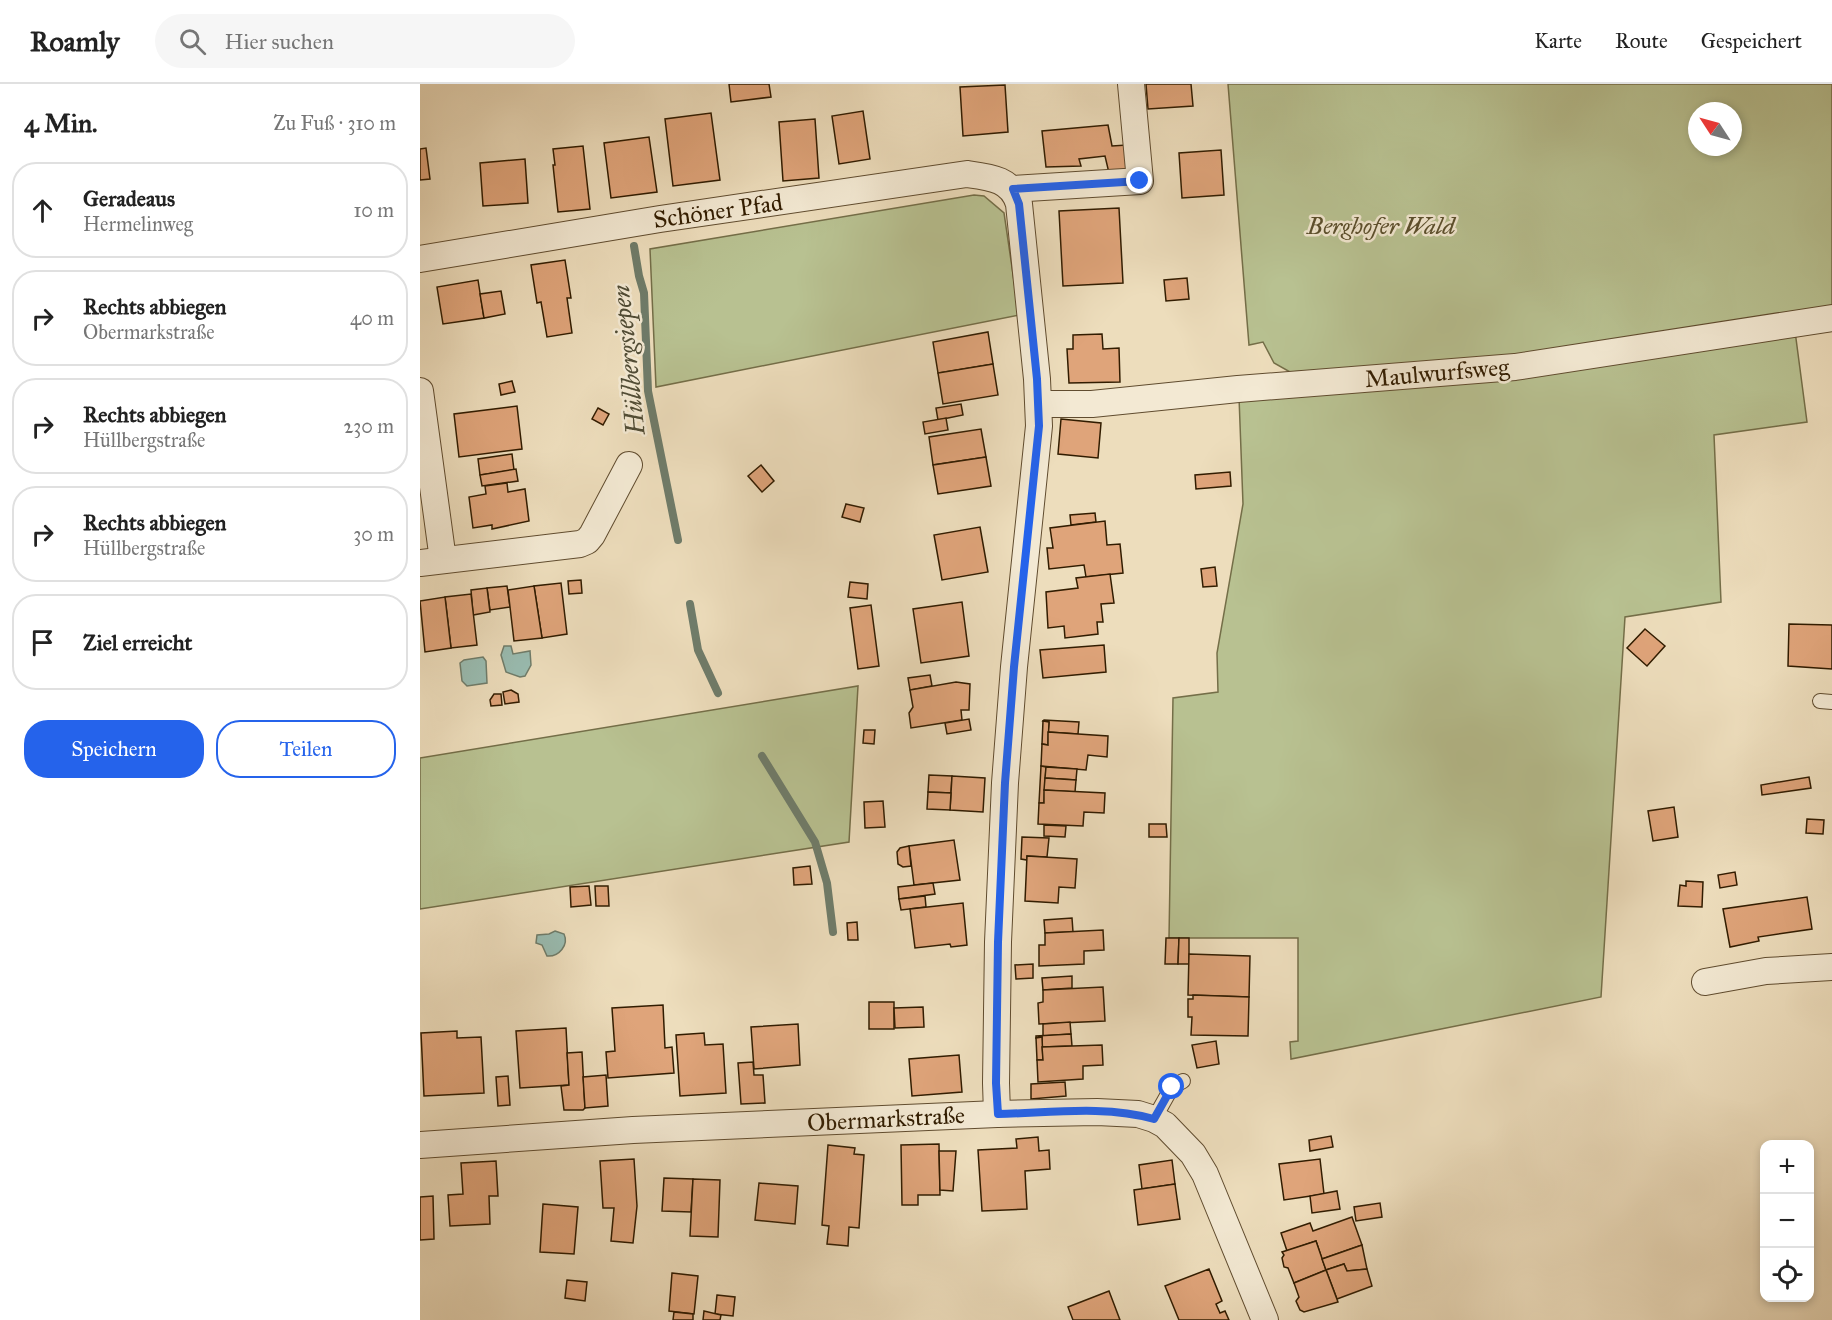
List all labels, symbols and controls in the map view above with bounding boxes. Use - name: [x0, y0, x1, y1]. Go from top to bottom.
- search box: [155, 14, 575, 68]
- text: Roamly: [30, 24, 119, 59]
- icon: search: [176, 25, 209, 58]
- text: Hier suchen: [224, 28, 334, 55]
- text: Karte: [1534, 28, 1582, 54]
- text: Route: [1615, 28, 1668, 54]
- text: Gespeichert: [1701, 28, 1802, 54]
- north arrow: [1688, 102, 1742, 156]
- text: 4 Min.: [24, 107, 98, 139]
- text: Zu Fuß · 310 m: [273, 111, 396, 135]
- route end: [1126, 167, 1152, 193]
- text: Geradeaus: [83, 185, 175, 212]
- street label: Schöner Pfad: [651, 187, 785, 235]
- icon: ahead: [26, 194, 59, 227]
- text: 10 m: [353, 198, 394, 222]
- park label: Berghofer Wald: [1306, 211, 1456, 241]
- text: Hermelinweg: [83, 212, 193, 236]
- water label: Hüllbergsiepen: [604, 283, 653, 438]
- text: Rechts abbiegen: [83, 293, 226, 320]
- icon: right: [26, 302, 59, 335]
- text: 40 m: [350, 306, 394, 330]
- text: Obermarkstraße: [83, 320, 215, 344]
- street label: Maulwurfsweg: [1363, 352, 1511, 394]
- text: Rechts abbiegen: [83, 401, 226, 428]
- icon: right: [26, 410, 59, 443]
- text: 230 m: [343, 414, 394, 438]
- text: Hüllbergstraße: [83, 428, 205, 452]
- text: Rechts abbiegen: [83, 509, 226, 536]
- icon: right: [26, 518, 59, 551]
- text: 30 m: [353, 522, 394, 546]
- text: Hüllbergstraße: [83, 536, 205, 560]
- icon: arrive: [26, 626, 59, 659]
- text: Ziel erreicht: [83, 629, 192, 656]
- button: Speichern: [24, 720, 204, 778]
- button: Teilen: [216, 720, 396, 778]
- route start: [1158, 1073, 1184, 1099]
- street label: Obermarkstraße: [806, 1100, 966, 1138]
- map controls: [1760, 1140, 1814, 1302]
- button: +: [1760, 1140, 1814, 1194]
- button: −: [1760, 1194, 1814, 1248]
- button: locate: [1760, 1248, 1814, 1302]

